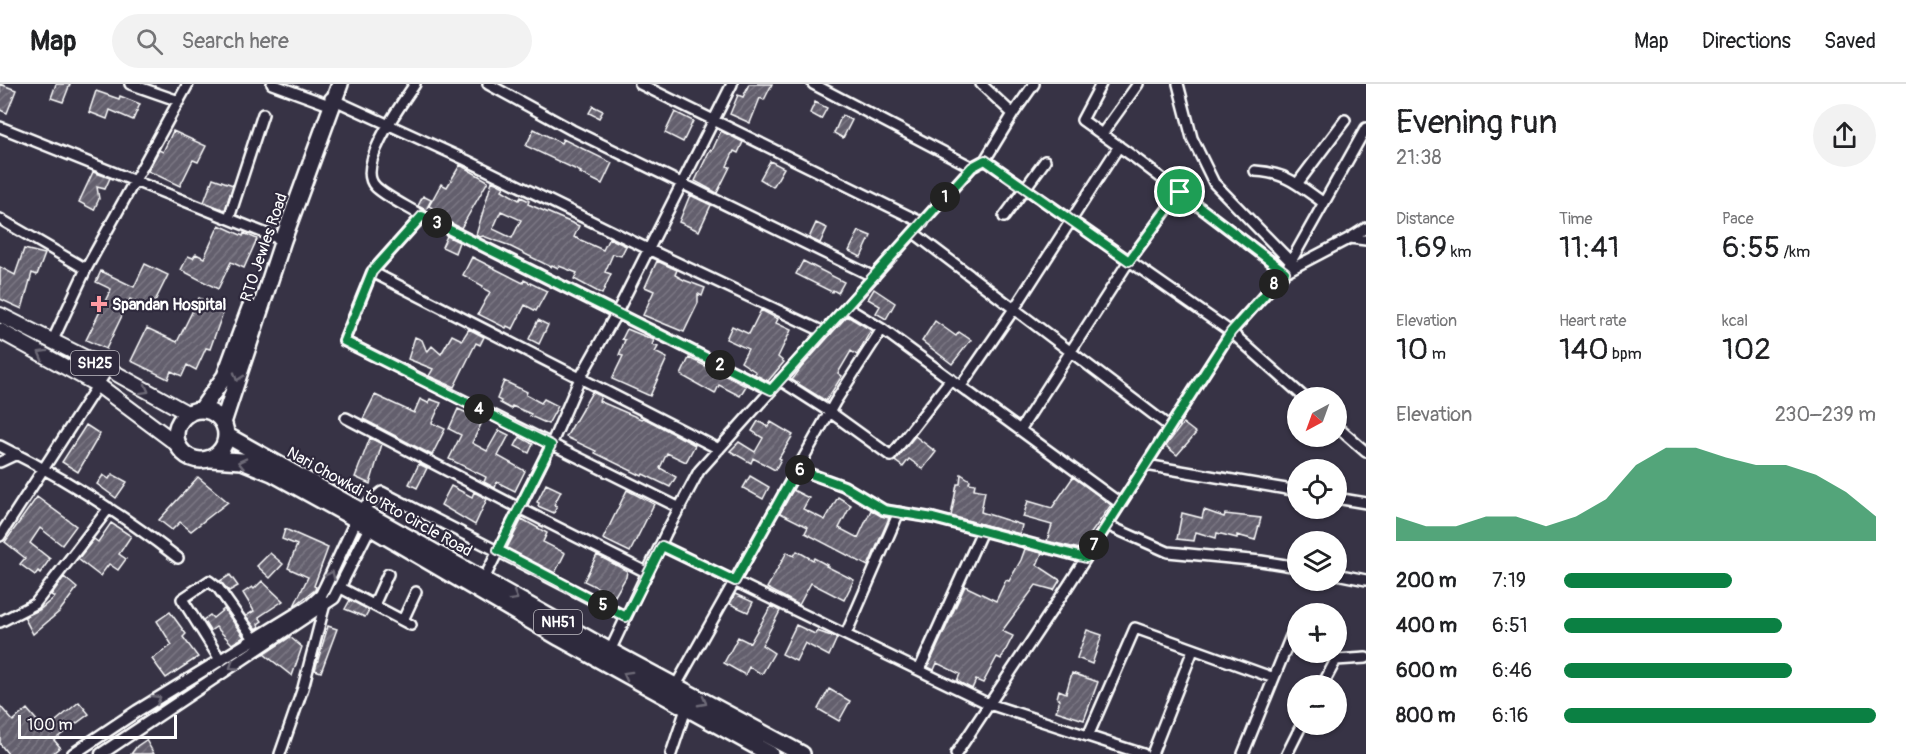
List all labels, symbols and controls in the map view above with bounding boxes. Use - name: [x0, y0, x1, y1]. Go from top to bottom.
- search box: [112, 14, 532, 68]
- text: Map: [30, 24, 76, 59]
- icon: search: [133, 25, 166, 58]
- text: Search here: [181, 27, 289, 55]
- text: Map: [1634, 28, 1669, 55]
- text: Directions: [1702, 28, 1791, 55]
- text: Saved: [1824, 28, 1876, 55]
- text: Evening run: [1396, 102, 1557, 143]
- button: share: [1813, 104, 1876, 167]
- text: 21:38: [1396, 145, 1442, 170]
- pin: [1154, 166, 1205, 217]
- icon: arrive: [1163, 175, 1196, 208]
- pin: 1: [930, 182, 960, 212]
- text: 1: [942, 187, 948, 207]
- street label: RTO Jewles Road: [236, 190, 292, 304]
- pin: 3: [422, 208, 452, 238]
- text: Distance: [1396, 209, 1455, 229]
- text: Time: [1559, 209, 1592, 229]
- text: Pace: [1722, 209, 1754, 229]
- text: 3: [433, 213, 441, 233]
- text: 1.69: [1396, 229, 1447, 266]
- text: 11:41: [1559, 229, 1620, 266]
- text: 6:55: [1722, 229, 1780, 266]
- text: km: [1447, 242, 1472, 262]
- text: /km: [1780, 242, 1810, 262]
- pin: 8: [1259, 269, 1289, 299]
- text: 8: [1270, 274, 1278, 294]
- marker: Spandan Hospital: [90, 295, 108, 313]
- place label: Spandan Hospital: [112, 295, 226, 315]
- text: Elevation: [1396, 311, 1457, 331]
- text: Heart rate: [1559, 311, 1626, 331]
- text: kcal: [1722, 311, 1748, 331]
- text: 10: [1396, 331, 1428, 368]
- text: 140: [1559, 331, 1609, 368]
- text: 102: [1722, 331, 1771, 368]
- text: m: [1428, 344, 1446, 364]
- text: bpm: [1609, 344, 1642, 364]
- one-way arrow: [37, 350, 48, 361]
- pin: 2: [705, 350, 735, 380]
- road number: SH25: [71, 351, 119, 375]
- text: 2: [716, 355, 724, 375]
- one-way arrow: [232, 371, 245, 382]
- one-way arrow: [139, 383, 149, 394]
- north arrow: [1287, 387, 1347, 447]
- map controls: [1287, 387, 1347, 735]
- pin: 4: [464, 394, 494, 424]
- text: 4: [474, 399, 484, 419]
- text: Elevation: [1396, 402, 1472, 427]
- text: 230–239 m: [1775, 402, 1876, 427]
- street label: Nari Chowkdi to Rto Circle Road: [283, 442, 476, 561]
- pin: 6: [785, 455, 815, 485]
- one-way arrow: [237, 457, 247, 470]
- button: locate: [1287, 459, 1347, 519]
- text: 6: [795, 460, 805, 480]
- pin: 7: [1079, 530, 1109, 560]
- button: layers: [1287, 531, 1347, 591]
- text: 7: [1090, 535, 1098, 555]
- text: 200 m: [1396, 568, 1457, 593]
- text: 7:19: [1492, 568, 1526, 593]
- one-way arrow: [323, 571, 335, 582]
- one-way arrow: [507, 590, 518, 601]
- pin: 5: [588, 590, 618, 620]
- text: 5: [599, 595, 607, 615]
- button: +: [1287, 603, 1347, 663]
- road number: NH51: [534, 610, 582, 634]
- text: 400 m: [1396, 613, 1457, 638]
- text: 6:51: [1492, 613, 1528, 638]
- text: 600 m: [1396, 658, 1457, 683]
- text: 6:46: [1492, 658, 1532, 683]
- one-way arrow: [229, 659, 240, 670]
- one-way arrow: [622, 671, 633, 682]
- button: −: [1287, 675, 1347, 735]
- one-way arrow: [151, 695, 161, 707]
- one-way arrow: [696, 695, 707, 706]
- text: 800 m: [1396, 703, 1456, 728]
- text: 6:16: [1492, 703, 1528, 728]
- scale bar: [18, 712, 177, 740]
- text: 100 m: [27, 715, 73, 735]

